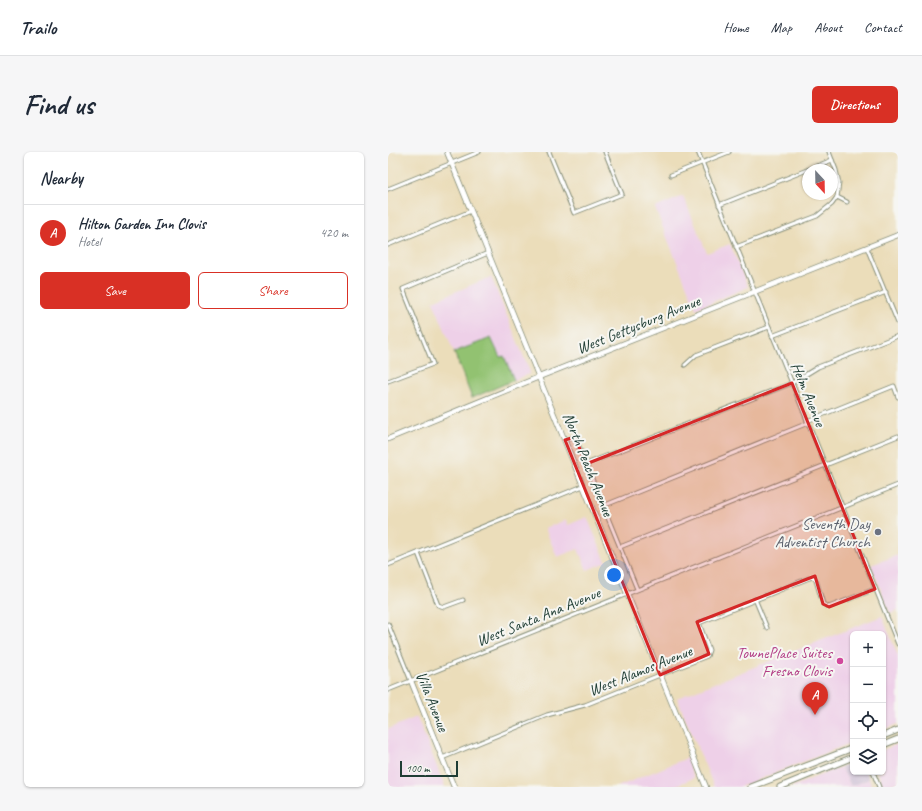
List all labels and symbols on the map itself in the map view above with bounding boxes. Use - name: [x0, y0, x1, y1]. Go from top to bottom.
- north arrow: [802, 164, 838, 200]
- street label: West Gettysburg Avenue: [574, 290, 705, 359]
- street label: Helm Avenue: [786, 359, 831, 431]
- street label: North Peach Avenue: [558, 410, 619, 521]
- place label: Seventh Day Adventist Church: [775, 514, 872, 552]
- marker: Seventh Day Adventist Church: [873, 527, 883, 537]
- your location: [604, 565, 624, 585]
- street label: West Santa Ana Avenue: [474, 582, 605, 651]
- street label: West Alamos Avenue: [586, 640, 697, 701]
- place label: TownePlace Suites Fresno Clovis: [736, 643, 834, 681]
- marker: TownePlace Suites Fresno Clovis: [835, 656, 845, 666]
- street label: Villa Avenue: [411, 668, 454, 736]
- pin: A: [802, 682, 828, 715]
- scale bar: [400, 759, 458, 778]

